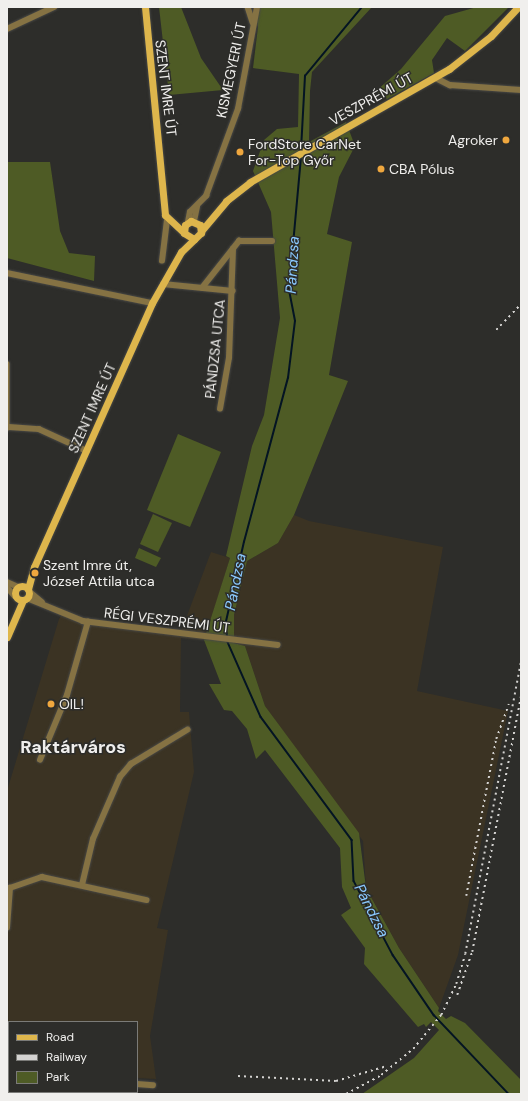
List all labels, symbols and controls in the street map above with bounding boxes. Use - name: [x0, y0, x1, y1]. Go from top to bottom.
- street label: KISMEGYERI ÚT: [213, 20, 249, 120]
- street label: SZENT IMRE ÚT: [152, 39, 180, 137]
- street label: VESZPRÉMI ÚT: [326, 69, 416, 129]
- place label: Agroker: [448, 132, 498, 148]
- marker: Agroker: [501, 135, 511, 145]
- place label: FordStore CarNet For-Top Győr: [248, 136, 361, 168]
- marker: FordStore CarNet For-Top Győr: [235, 147, 245, 157]
- place label: CBA Pólus: [389, 161, 455, 177]
- marker: CBA Pólus: [376, 164, 386, 174]
- water label: Pándzsa: [282, 236, 304, 294]
- street label: PÁNDZSA UTCA: [201, 298, 229, 400]
- street label: SZENT IMRE ÚT: [65, 360, 119, 456]
- water label: Pándzsa: [222, 552, 250, 612]
- place label: Szent Imre út, József Attila utca: [43, 557, 155, 590]
- marker: Szent Imre út, József Attila utca: [30, 568, 40, 578]
- street label: RÉGI VESZPRÉMI ÚT: [103, 604, 231, 636]
- place label: OIL!: [59, 696, 84, 712]
- marker: OIL!: [46, 699, 56, 709]
- district label: Raktárváros: [20, 736, 126, 758]
- water label: Pándzsa: [350, 881, 392, 941]
- legend: [8, 1021, 138, 1093]
- text: Road: [46, 1029, 74, 1045]
- text: Railway: [46, 1049, 87, 1065]
- text: Park: [46, 1069, 70, 1085]

